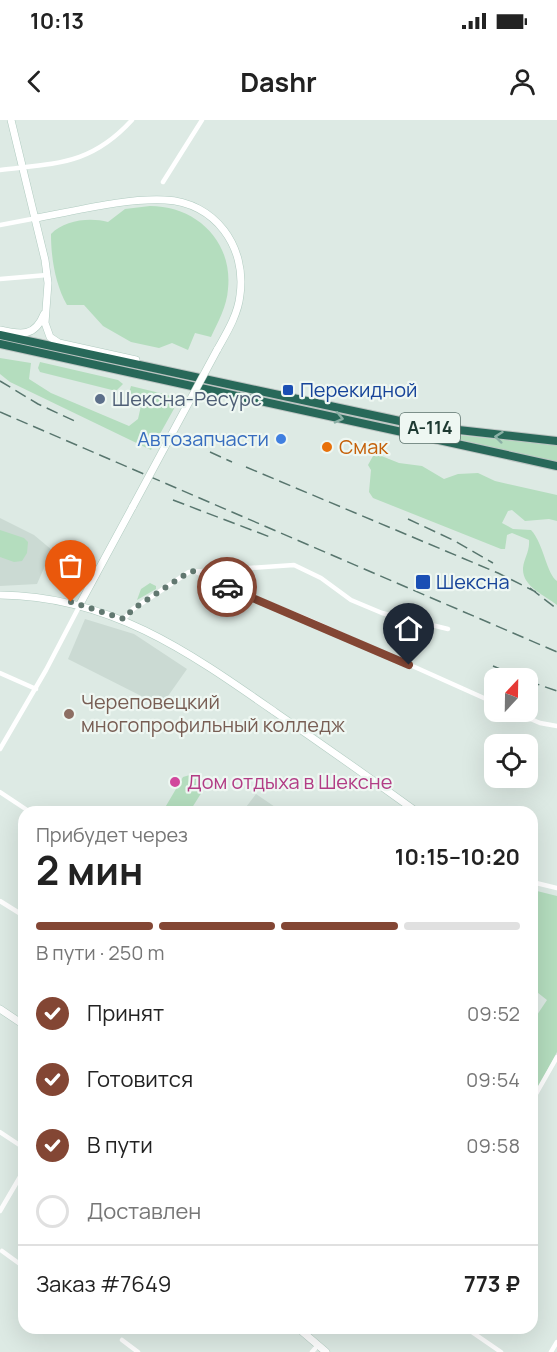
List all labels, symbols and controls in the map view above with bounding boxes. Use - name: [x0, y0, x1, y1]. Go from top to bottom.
- text: 10:13: [30, 6, 84, 36]
- text: Dashr: [240, 63, 317, 100]
- icon: back: [18, 65, 51, 98]
- icon: person: [506, 65, 539, 98]
- place label: Перекидной: [300, 376, 417, 403]
- marker: Перекидной: [281, 383, 295, 397]
- place label: Шексна-Ресурс: [112, 385, 262, 412]
- marker: Шексна-Ресурс: [93, 392, 107, 406]
- one-way arrow: [334, 411, 344, 424]
- road number: А-114: [400, 413, 460, 443]
- place label: Автозапчасти: [137, 425, 269, 452]
- one-way arrow: [494, 431, 503, 444]
- marker: Автозапчасти: [274, 432, 288, 446]
- place label: Смак: [339, 433, 389, 460]
- marker: Смак: [320, 440, 334, 454]
- pin: [45, 540, 96, 602]
- icon: bag: [54, 549, 87, 582]
- courier: [197, 557, 257, 617]
- place label: Шексна: [436, 568, 510, 595]
- icon: car: [211, 571, 244, 604]
- marker: Шексна: [414, 573, 432, 591]
- pin: [383, 603, 434, 665]
- icon: home: [392, 612, 425, 645]
- north arrow: [484, 668, 538, 722]
- map controls: [484, 668, 538, 788]
- place label: Череповецкий многопрофильный колледж: [81, 688, 345, 738]
- marker: Череповецкий многопрофильный колледж: [62, 707, 76, 721]
- button: locate: [484, 734, 538, 788]
- place label: Дом отдыха в Шекснe: [187, 768, 392, 795]
- marker: Дом отдыха в Шекснe: [168, 775, 182, 789]
- text: Прибудет через: [36, 821, 188, 848]
- text: 10:15–10:20: [395, 842, 520, 872]
- text: 2 мин: [36, 843, 143, 897]
- text: В пути · 250 m: [36, 939, 164, 966]
- icon: check: [36, 997, 69, 1030]
- text: Принят: [87, 998, 164, 1028]
- text: 09:52: [467, 1000, 520, 1027]
- icon: check: [36, 1063, 69, 1096]
- text: Готовится: [87, 1064, 193, 1094]
- text: 09:54: [466, 1066, 520, 1093]
- icon: check: [36, 1129, 69, 1162]
- text: В пути: [87, 1130, 153, 1160]
- text: 09:58: [466, 1132, 520, 1159]
- text: Доставлен: [87, 1196, 201, 1226]
- text: Заказ #7649: [36, 1269, 171, 1299]
- text: 773 ₽: [464, 1269, 520, 1299]

